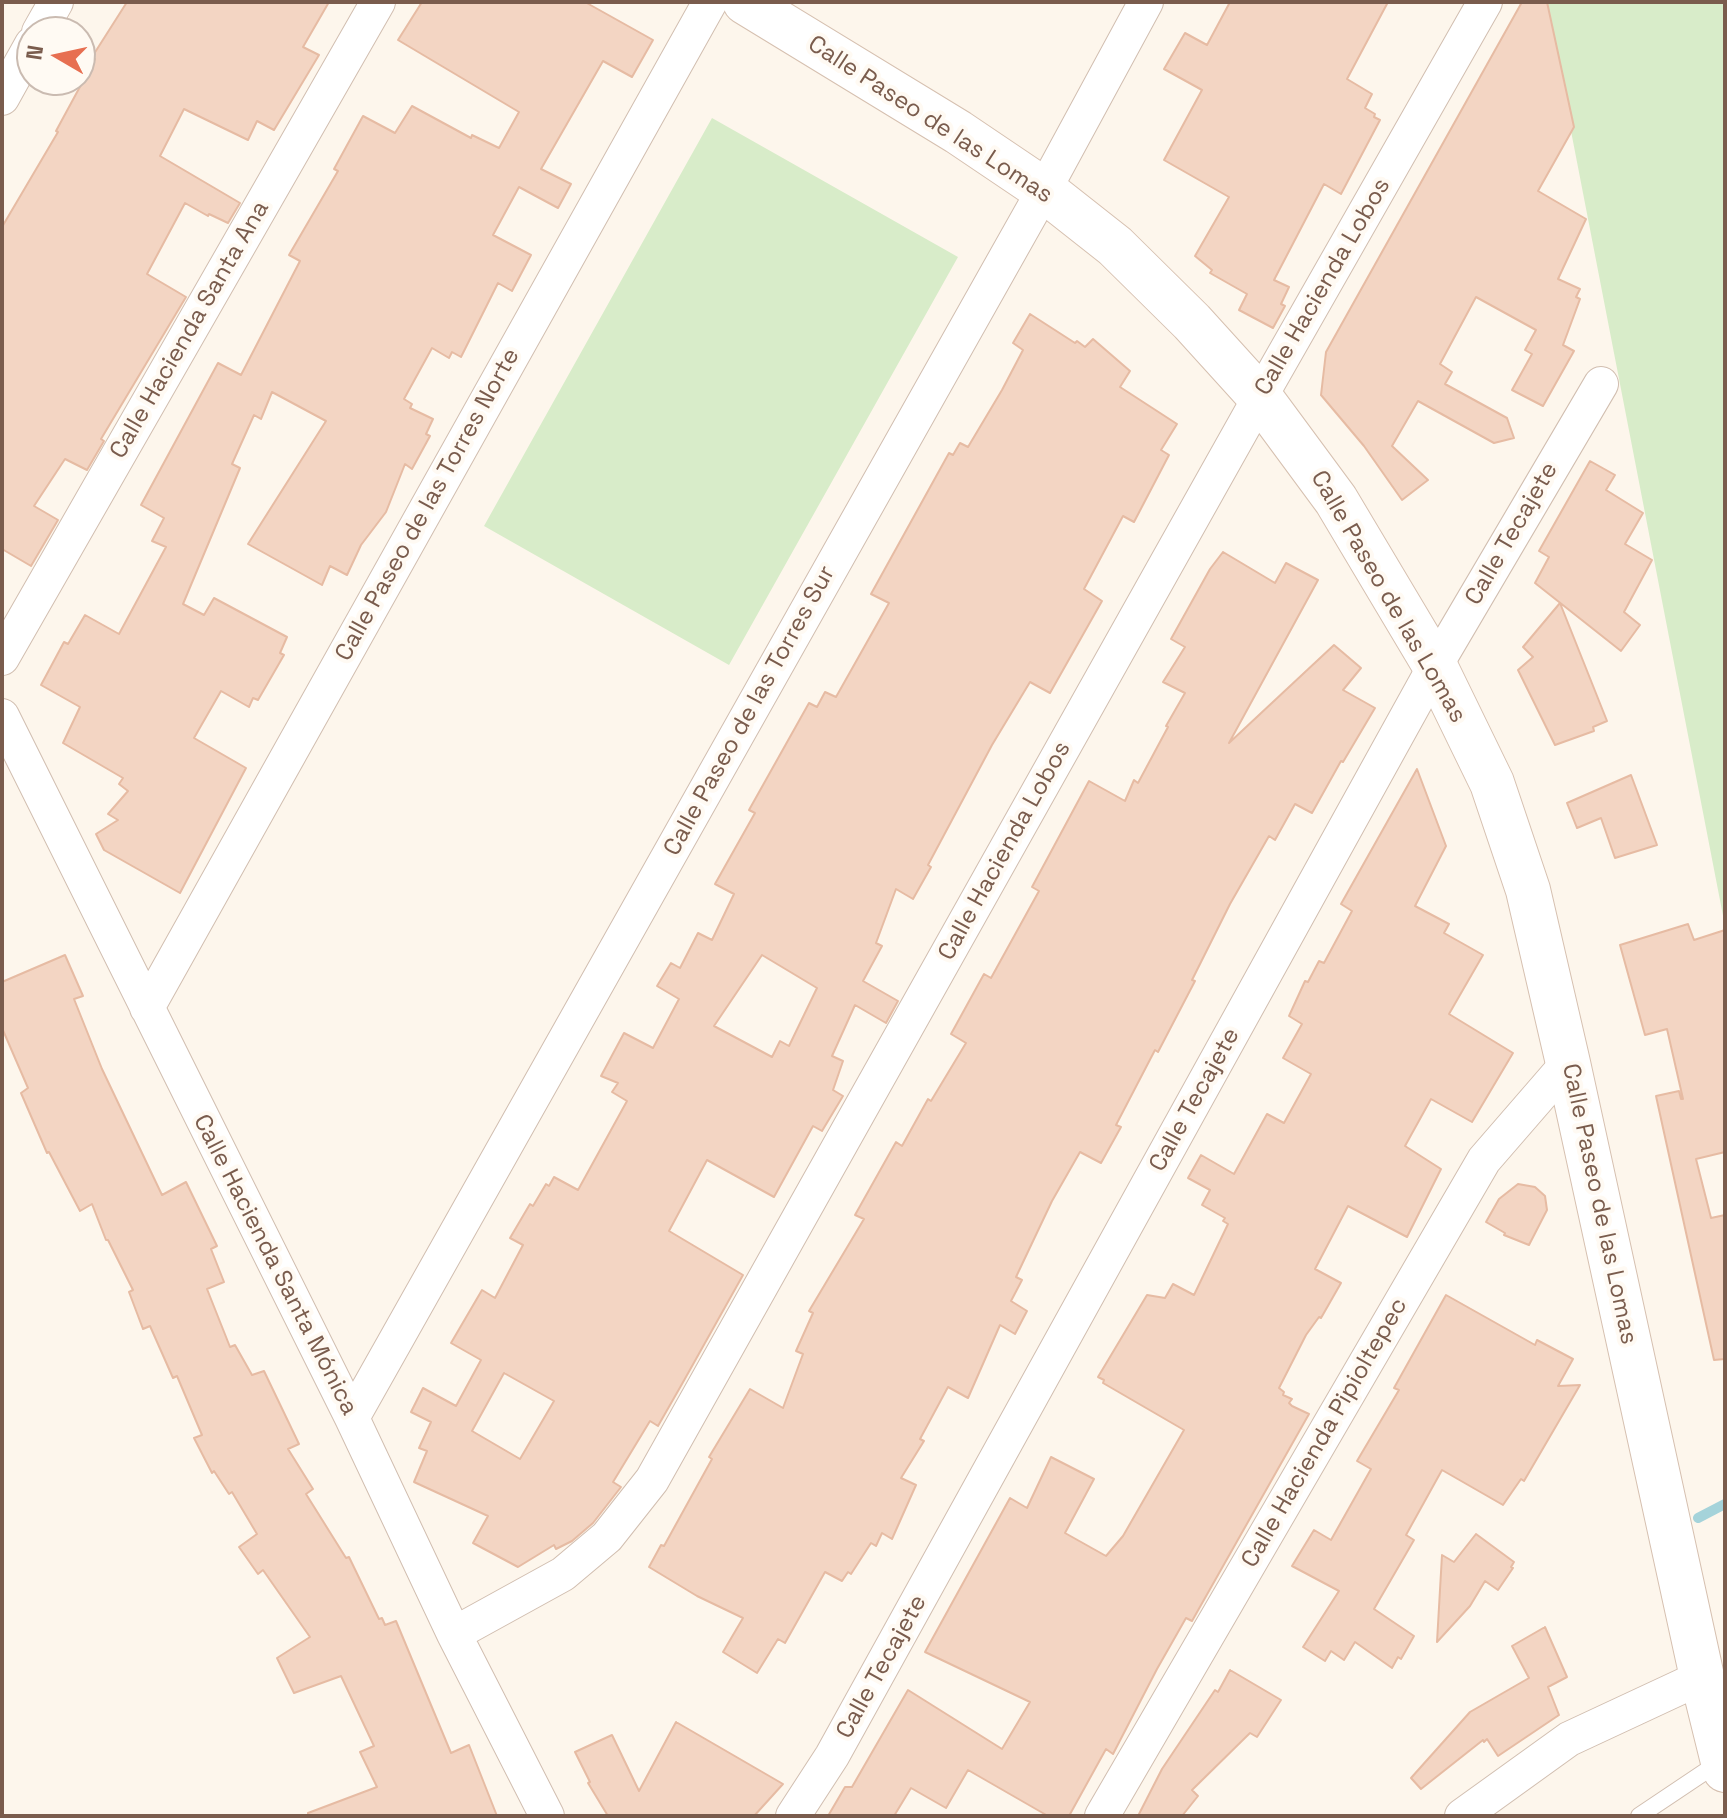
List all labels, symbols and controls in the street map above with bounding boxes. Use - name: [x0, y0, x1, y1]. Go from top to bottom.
- north arrow: [16, 16, 96, 96]
- street label: Calle Paseo de las Lomas: [802, 30, 1058, 210]
- text: N: [19, 43, 49, 62]
- street label: Calle Hacienda Lobos: [1249, 173, 1397, 401]
- street label: Calle Hacienda Santa Ana: [104, 196, 276, 464]
- street label: Calle Paseo de las Torres Norte: [330, 344, 526, 666]
- street label: Calle Tecajete: [1460, 458, 1564, 610]
- street label: Calle Paseo de las Lomas: [1304, 466, 1472, 728]
- street label: Calle Paseo de las Torres Sur: [658, 561, 842, 861]
- street label: Calle Hacienda Lobos: [933, 736, 1077, 966]
- street label: Calle Tecajete: [1144, 1023, 1246, 1177]
- street label: Calle Paseo de las Lomas: [1555, 1061, 1643, 1347]
- street label: Calle Hacienda Santa Mónica: [187, 1110, 363, 1420]
- street label: Calle Hacienda Pipioltepec: [1236, 1293, 1414, 1573]
- street label: Calle Tecajete: [831, 1590, 933, 1744]

